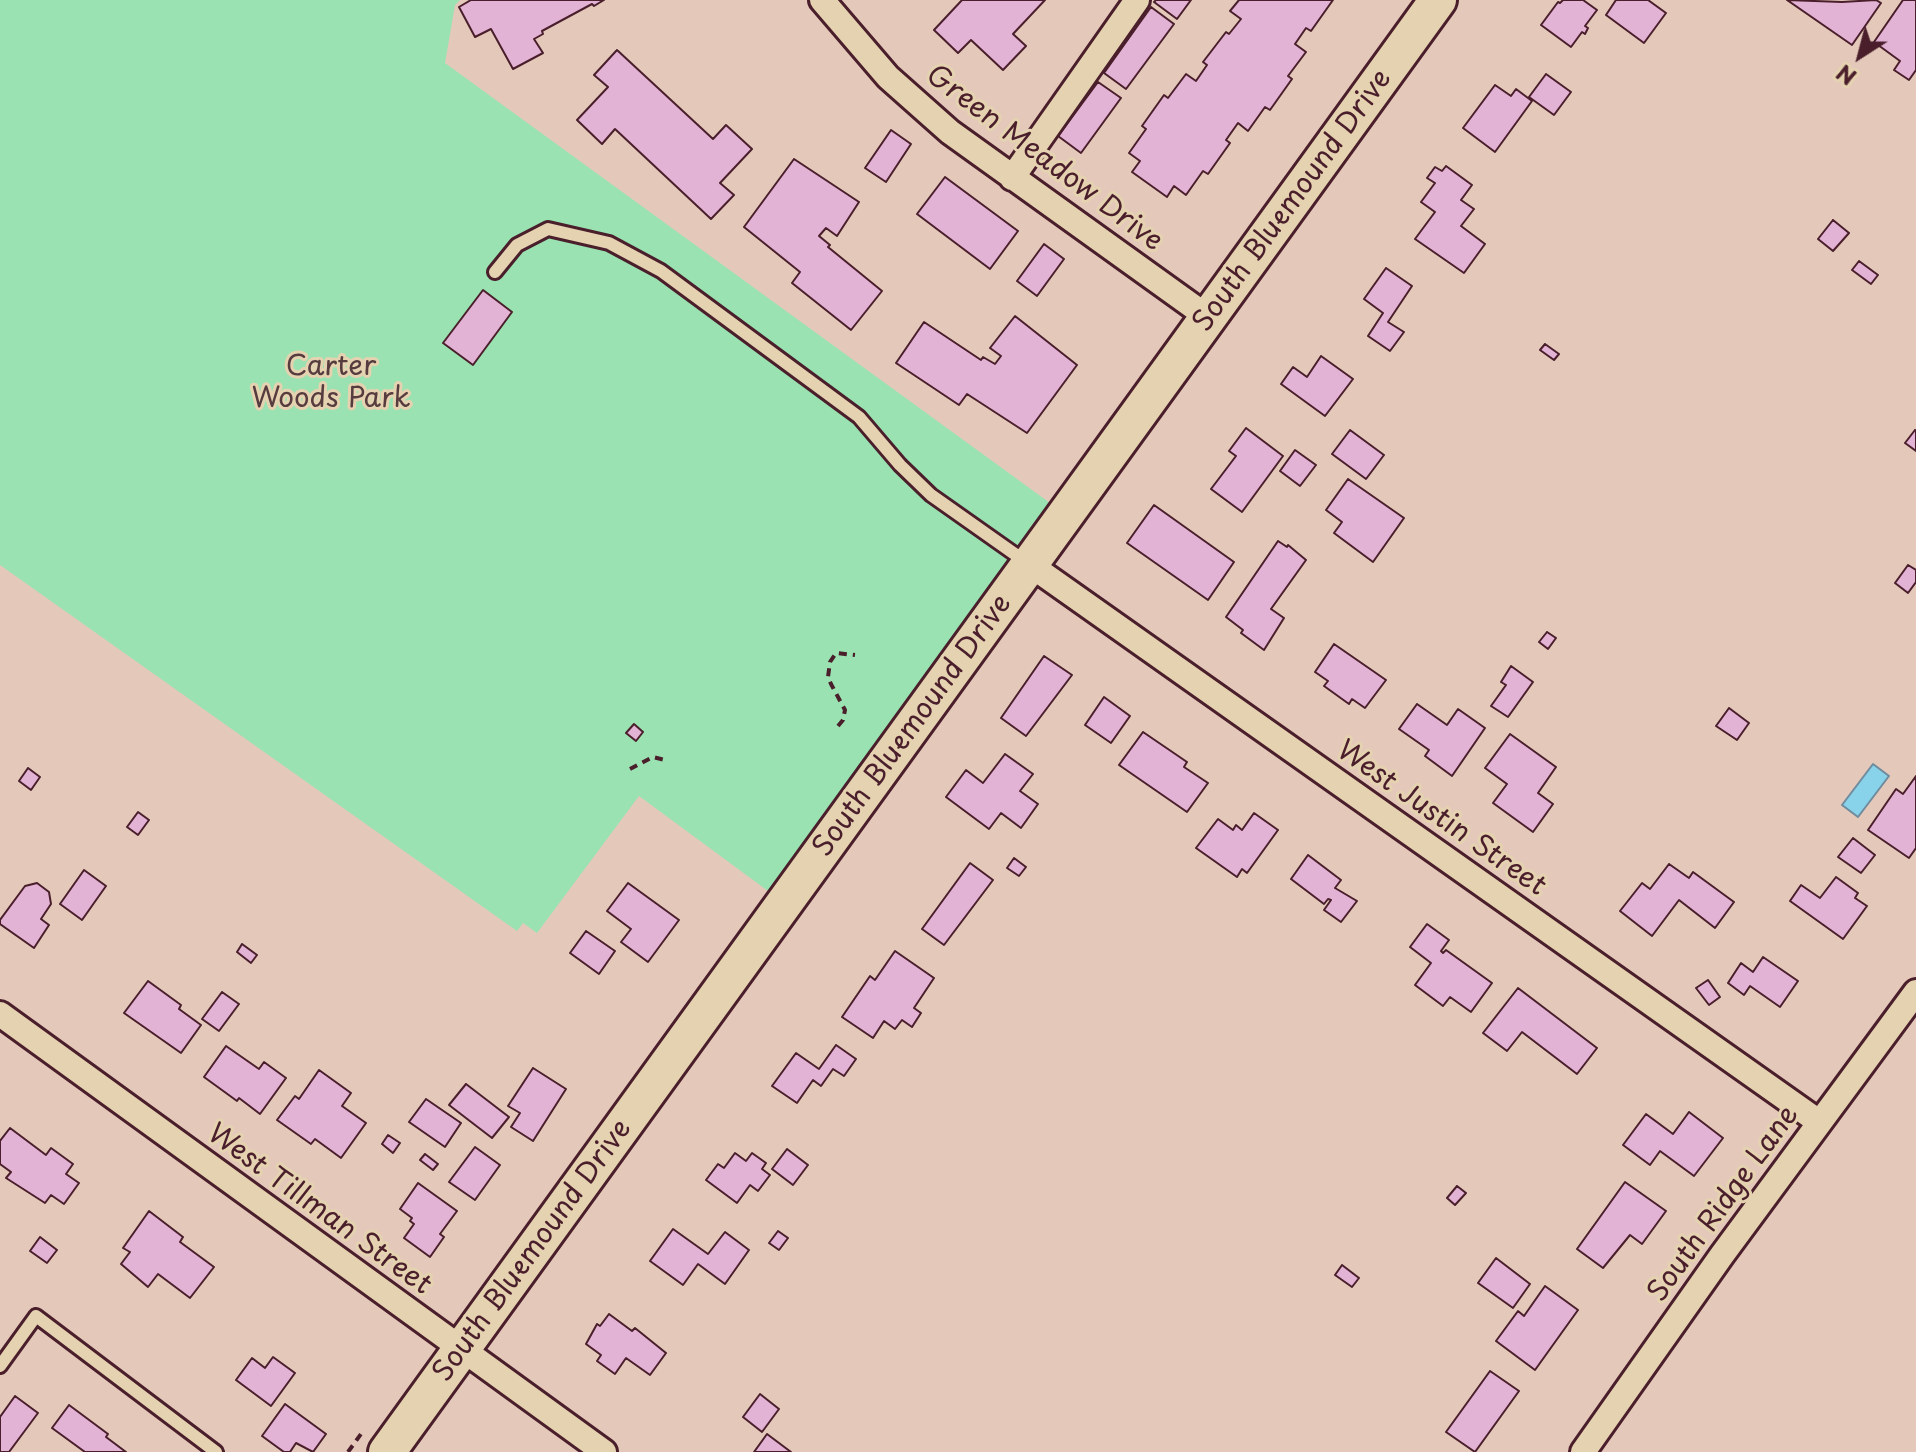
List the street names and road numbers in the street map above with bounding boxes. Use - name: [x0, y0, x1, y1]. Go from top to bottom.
- street label: Green Meadow Drive: [919, 59, 1169, 259]
- street label: South Bluemound Drive: [1187, 63, 1399, 339]
- street label: South Bluemound Drive: [807, 588, 1019, 864]
- street label: West Justin Street: [1330, 734, 1552, 904]
- street label: South Ridge Lane: [1642, 1099, 1806, 1309]
- street label: South Bluemound Drive: [427, 1113, 639, 1389]
- street label: West Tillman Street: [200, 1117, 438, 1303]

